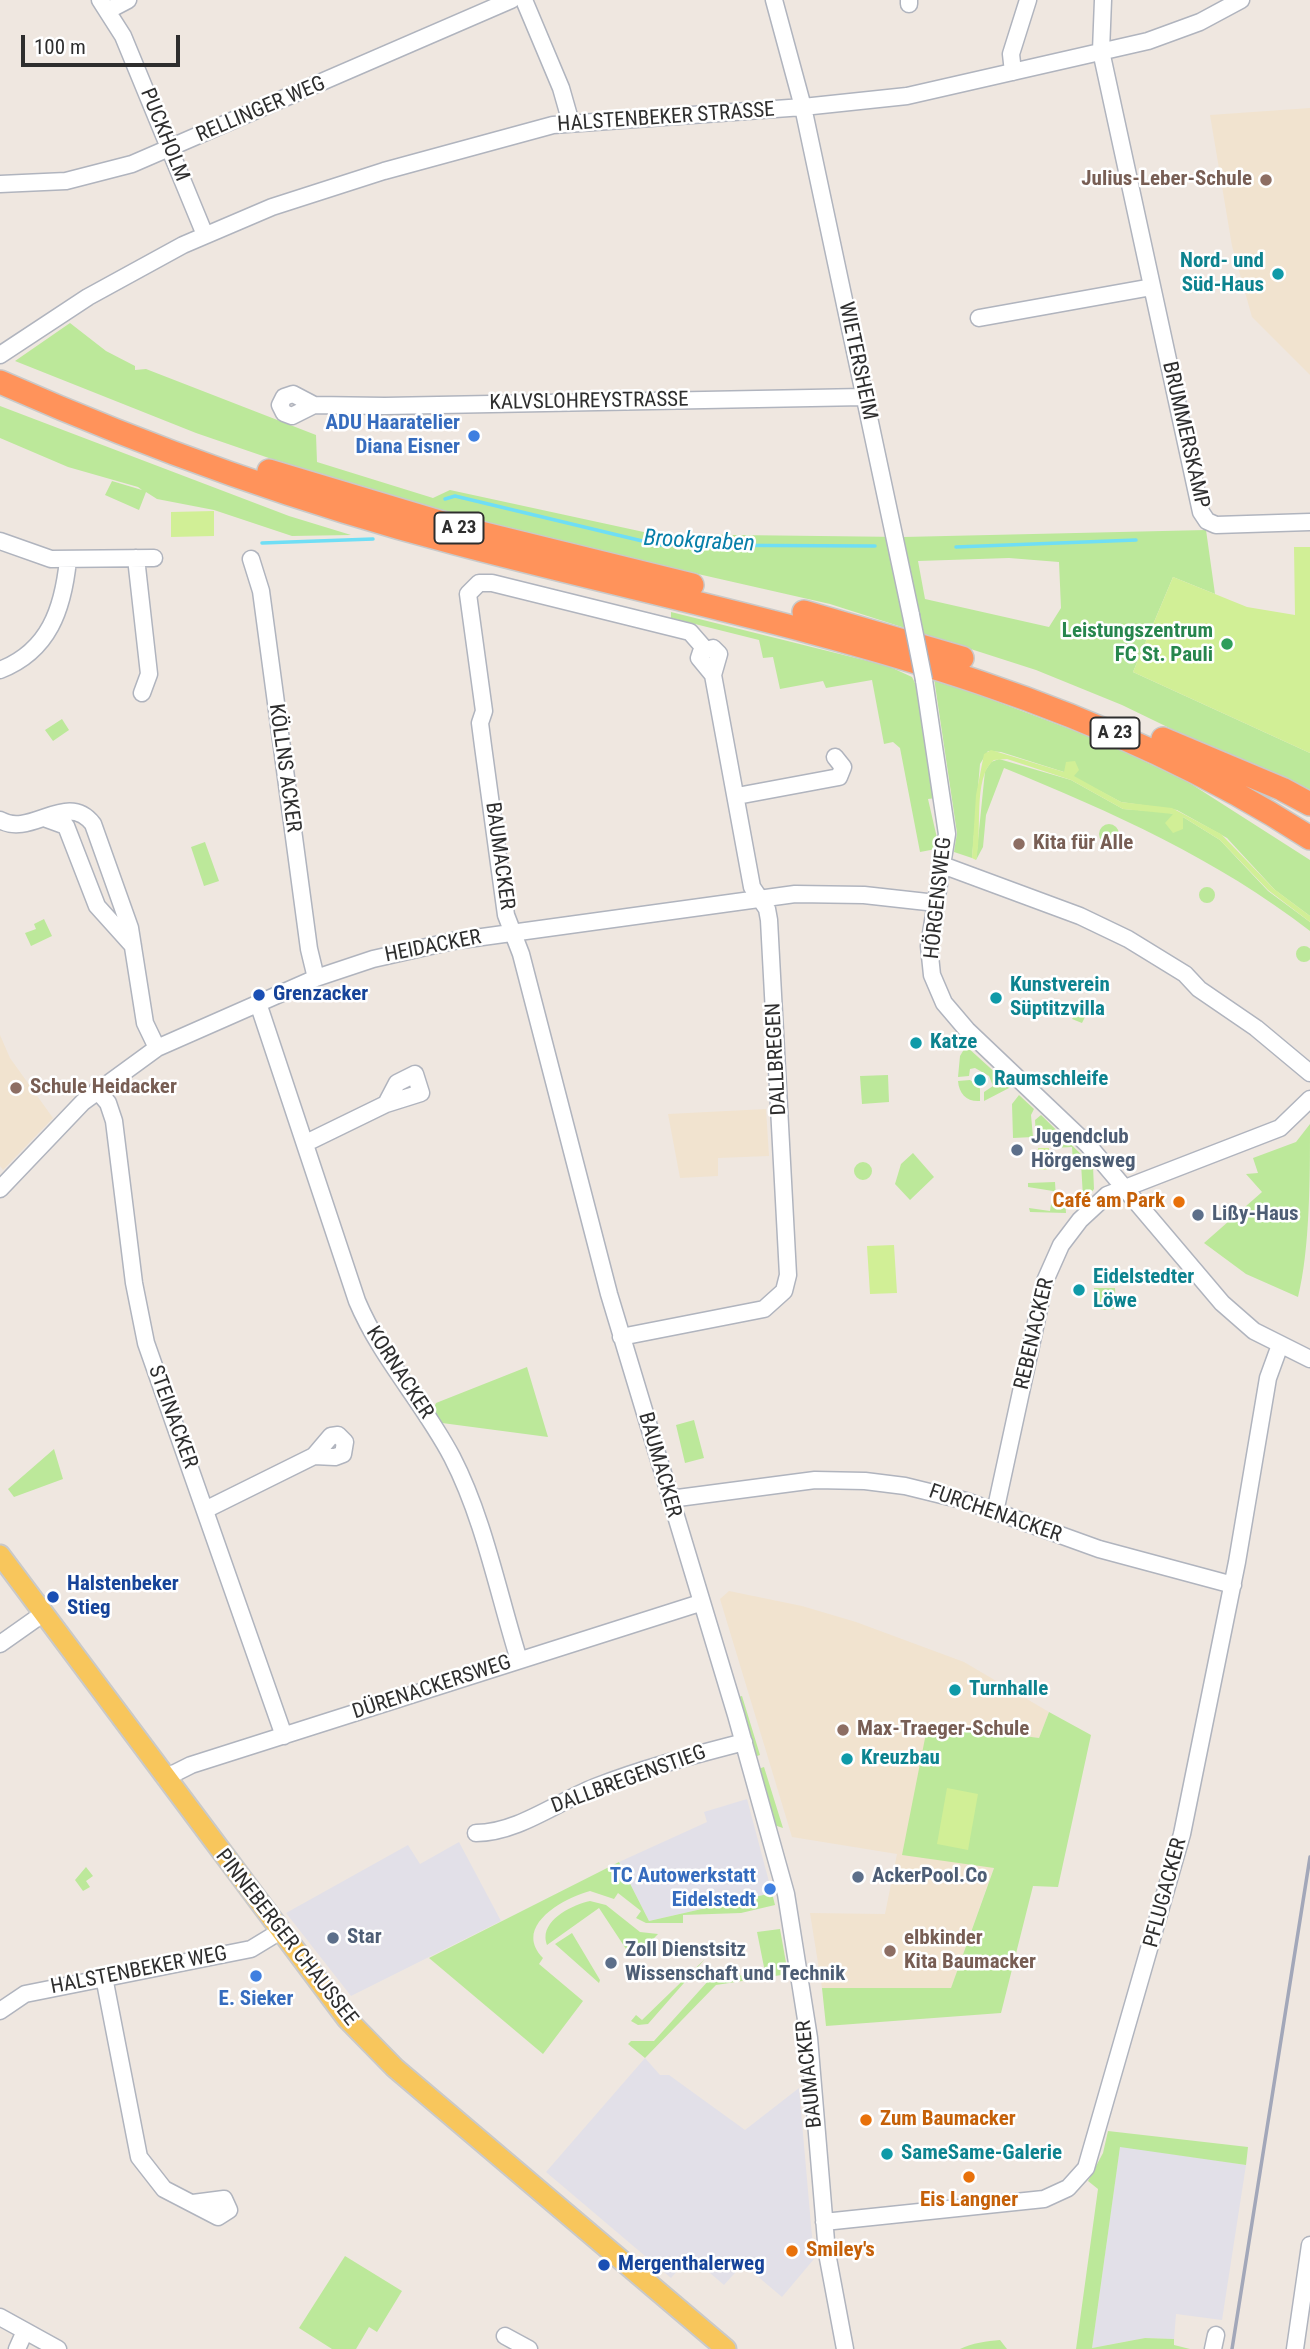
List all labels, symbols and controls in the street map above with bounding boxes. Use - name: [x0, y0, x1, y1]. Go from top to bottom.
- scale bar: [24, 21, 184, 65]
- text: 100 m: [34, 35, 86, 59]
- street label: RELLINGER WEG: [193, 72, 329, 148]
- street label: PUCKHOLM: [134, 85, 194, 185]
- street label: HALSTENBEKER STRASSE: [557, 98, 775, 138]
- place label: Julius-Leber-Schule: [1081, 167, 1252, 193]
- marker: Julius-Leber-Schule: [1258, 172, 1274, 188]
- place label: Nord- und Süd-Haus: [1180, 249, 1264, 299]
- marker: Nord- und Süd-Haus: [1270, 266, 1286, 282]
- street label: WIETERSHEIM: [832, 300, 882, 422]
- street label: BRUMMERSKAMP: [1156, 359, 1214, 511]
- street label: KALVSLOHREYSTRASSE: [489, 388, 689, 416]
- place label: ADU Haaratelier Diana Eisner: [325, 411, 460, 461]
- marker: ADU Haaratelier Diana Eisner: [466, 428, 482, 444]
- road number: A 23: [434, 512, 484, 544]
- water label: Brookgraben: [643, 525, 755, 559]
- place label: Leistungszentrum FC St. Pauli: [1062, 619, 1213, 669]
- marker: Leistungszentrum FC St. Pauli: [1219, 636, 1235, 652]
- street label: KÖLLNS ACKER: [263, 702, 305, 834]
- road number: A 23: [1090, 718, 1140, 748]
- street label: BAUMACKER: [479, 801, 519, 911]
- place label: Kita für Alle: [1033, 831, 1133, 857]
- street label: HÖRGENSWEG: [920, 836, 958, 960]
- marker: Kita für Alle: [1011, 836, 1027, 852]
- street label: HEIDACKER: [383, 925, 483, 969]
- place label: Kunstverein Süptitzvilla: [1010, 973, 1110, 1023]
- place label: Grenzacker: [273, 982, 368, 1008]
- marker: Grenzacker: [251, 987, 267, 1003]
- marker: Kunstverein Süptitzvilla: [988, 990, 1004, 1006]
- street label: DALLBREGEN: [761, 1002, 793, 1116]
- place label: Katze: [930, 1030, 977, 1056]
- marker: Katze: [908, 1035, 924, 1051]
- place label: Raumschleife: [994, 1067, 1108, 1093]
- marker: Raumschleife: [972, 1072, 988, 1088]
- place label: Schule Heidacker: [30, 1075, 177, 1101]
- marker: Schule Heidacker: [8, 1080, 24, 1096]
- place label: Jugendclub Hörgensweg: [1031, 1125, 1136, 1175]
- marker: Jugendclub Hörgensweg: [1009, 1142, 1025, 1158]
- place label: Café am Park: [1053, 1189, 1165, 1215]
- marker: Café am Park: [1171, 1194, 1187, 1210]
- place label: Lißy-Haus: [1212, 1202, 1299, 1228]
- marker: Lißy-Haus: [1190, 1207, 1206, 1223]
- place label: Eidelstedter Löwe: [1093, 1265, 1194, 1315]
- street label: REBENACKER: [1010, 1276, 1060, 1392]
- marker: Eidelstedter Löwe: [1071, 1282, 1087, 1298]
- street label: KORNACKER: [360, 1322, 438, 1424]
- street label: STEINACKER: [142, 1362, 202, 1472]
- street label: BAUMACKER: [632, 1410, 686, 1520]
- street label: FURCHENACKER: [925, 1480, 1065, 1548]
- place label: Halstenbeker Stieg: [67, 1572, 179, 1622]
- marker: Halstenbeker Stieg: [45, 1589, 61, 1605]
- street label: DÜRENACKERSWEG: [350, 1650, 514, 1726]
- place label: Turnhalle: [969, 1677, 1048, 1703]
- marker: Turnhalle: [947, 1682, 963, 1698]
- place label: Max-Traeger-Schule: [857, 1717, 1029, 1743]
- marker: Max-Traeger-Schule: [835, 1722, 851, 1738]
- street label: DALLBREGENSTIEG: [548, 1740, 710, 1820]
- place label: Kreuzbau: [861, 1746, 940, 1772]
- marker: Kreuzbau: [839, 1751, 855, 1767]
- street label: PFLUGACKER: [1139, 1835, 1193, 1951]
- street label: PINNEBERGER CHAUSSEE: [209, 1845, 363, 2031]
- place label: TC Autowerkstatt Eidelstedt: [610, 1864, 756, 1914]
- place label: AckerPool.Co: [872, 1864, 988, 1890]
- marker: AckerPool.Co: [850, 1869, 866, 1885]
- marker: TC Autowerkstatt Eidelstedt: [762, 1881, 778, 1897]
- place label: Star: [347, 1925, 382, 1951]
- place label: elbkinder Kita Baumacker: [904, 1926, 1036, 1976]
- marker: Star: [325, 1930, 341, 1946]
- place label: Zoll Dienstsitz Wissenschaft und Technik: [625, 1938, 845, 1988]
- street label: HALSTENBEKER WEG: [49, 1942, 229, 2000]
- marker: elbkinder Kita Baumacker: [882, 1943, 898, 1959]
- marker: Zoll Dienstsitz Wissenschaft und Technik: [603, 1955, 619, 1971]
- marker: E. Sieker: [248, 1968, 264, 1984]
- place label: E. Sieker: [219, 1987, 293, 2013]
- street label: BAUMACKER: [792, 2019, 828, 2129]
- place label: Zum Baumacker: [880, 2107, 1016, 2133]
- marker: Zum Baumacker: [858, 2112, 874, 2128]
- place label: SameSame-Galerie: [901, 2141, 1062, 2167]
- marker: SameSame-Galerie: [879, 2146, 895, 2162]
- marker: Eis Langner: [961, 2169, 977, 2185]
- place label: Eis Langner: [920, 2188, 1018, 2214]
- place label: Smiley's: [806, 2238, 875, 2264]
- marker: Smiley's: [784, 2243, 800, 2259]
- place label: Mergenthalerweg: [618, 2252, 765, 2278]
- marker: Mergenthalerweg: [596, 2257, 612, 2273]

